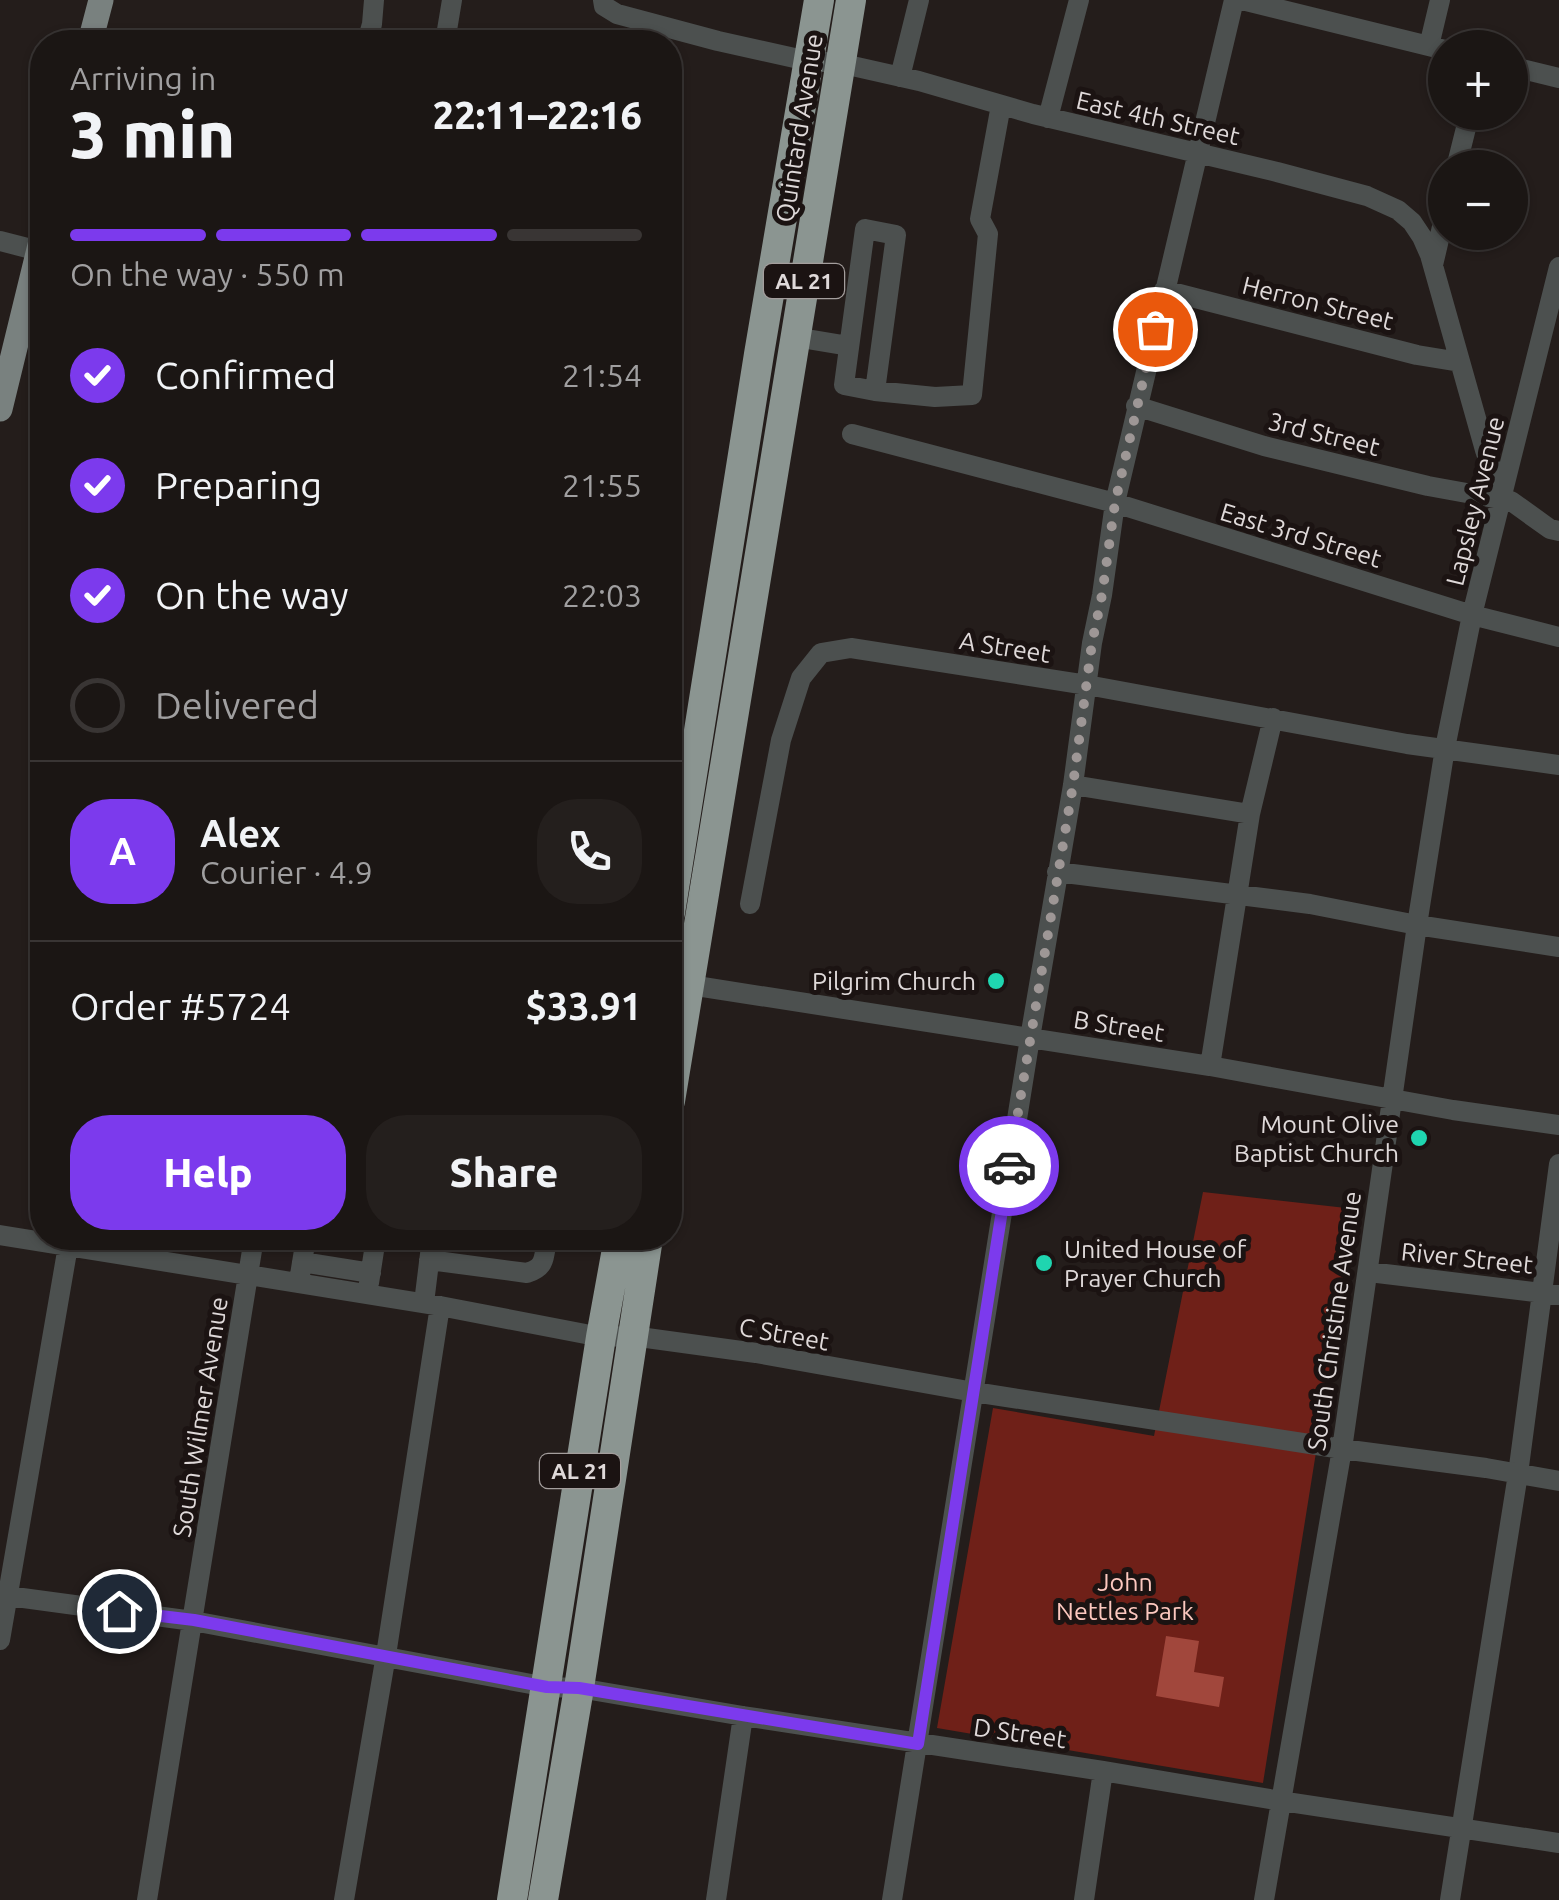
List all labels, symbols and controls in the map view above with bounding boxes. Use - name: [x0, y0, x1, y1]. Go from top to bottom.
- map controls: [1428, 30, 1528, 250]
- button: +: [1428, 30, 1528, 130]
- street label: Quintard Avenue: [770, 32, 828, 224]
- text: Arriving in: [70, 60, 216, 96]
- street label: East 4th Street: [1073, 86, 1243, 150]
- text: 22:11–22:16: [433, 94, 642, 136]
- text: 3 min: [70, 97, 235, 170]
- button: −: [1428, 150, 1528, 250]
- text: On the way · 550 m: [70, 256, 345, 292]
- road number: AL 21: [764, 264, 844, 298]
- street label: Herron Street: [1240, 271, 1397, 335]
- pin: [1113, 287, 1198, 372]
- icon: bag: [1128, 302, 1183, 357]
- icon: check: [70, 348, 125, 403]
- text: Confirmed: [155, 354, 336, 396]
- text: 21:54: [562, 357, 642, 393]
- street label: 3rd Street: [1265, 407, 1383, 461]
- street label: Lapsley Avenue: [1440, 413, 1510, 589]
- icon: check: [70, 458, 125, 513]
- text: Preparing: [155, 464, 322, 506]
- text: 21:55: [562, 467, 642, 503]
- street label: East 3rd Street: [1217, 497, 1385, 573]
- icon: check: [70, 568, 125, 623]
- text: On the way: [155, 574, 348, 616]
- text: 22:03: [562, 577, 642, 613]
- street label: A Street: [957, 626, 1053, 668]
- text: Delivered: [155, 684, 319, 726]
- button: phone: [537, 799, 642, 904]
- text: Alex: [200, 812, 281, 854]
- text: A: [109, 830, 136, 872]
- text: Courier · 4.9: [200, 854, 373, 890]
- place label: Pilgrim Church: [812, 967, 976, 995]
- marker: Pilgrim Church: [985, 970, 1007, 992]
- text: Order #5724: [70, 985, 291, 1027]
- text: $33.91: [525, 985, 642, 1027]
- street label: B Street: [1072, 1005, 1166, 1047]
- place label: Mount Olive Baptist Church: [1234, 1110, 1399, 1167]
- button: Help: [70, 1115, 346, 1230]
- button: Share: [366, 1115, 642, 1230]
- courier: [959, 1116, 1059, 1216]
- marker: Mount Olive Baptist Church: [1408, 1127, 1430, 1149]
- icon: car: [982, 1139, 1037, 1194]
- street label: South Christine Avenue: [1302, 1189, 1366, 1453]
- place label: United House of Prayer Church: [1064, 1235, 1247, 1292]
- street label: River Street: [1400, 1237, 1535, 1279]
- marker: United House of Prayer Church: [1033, 1252, 1055, 1274]
- street label: South Wilmer Avenue: [167, 1295, 233, 1539]
- street label: C Street: [737, 1312, 831, 1356]
- road number: AL 21: [540, 1454, 620, 1488]
- park label: John Nettles Park: [1056, 1568, 1194, 1625]
- pin: [77, 1569, 162, 1654]
- icon: home: [92, 1584, 147, 1639]
- street label: D Street: [972, 1713, 1068, 1753]

